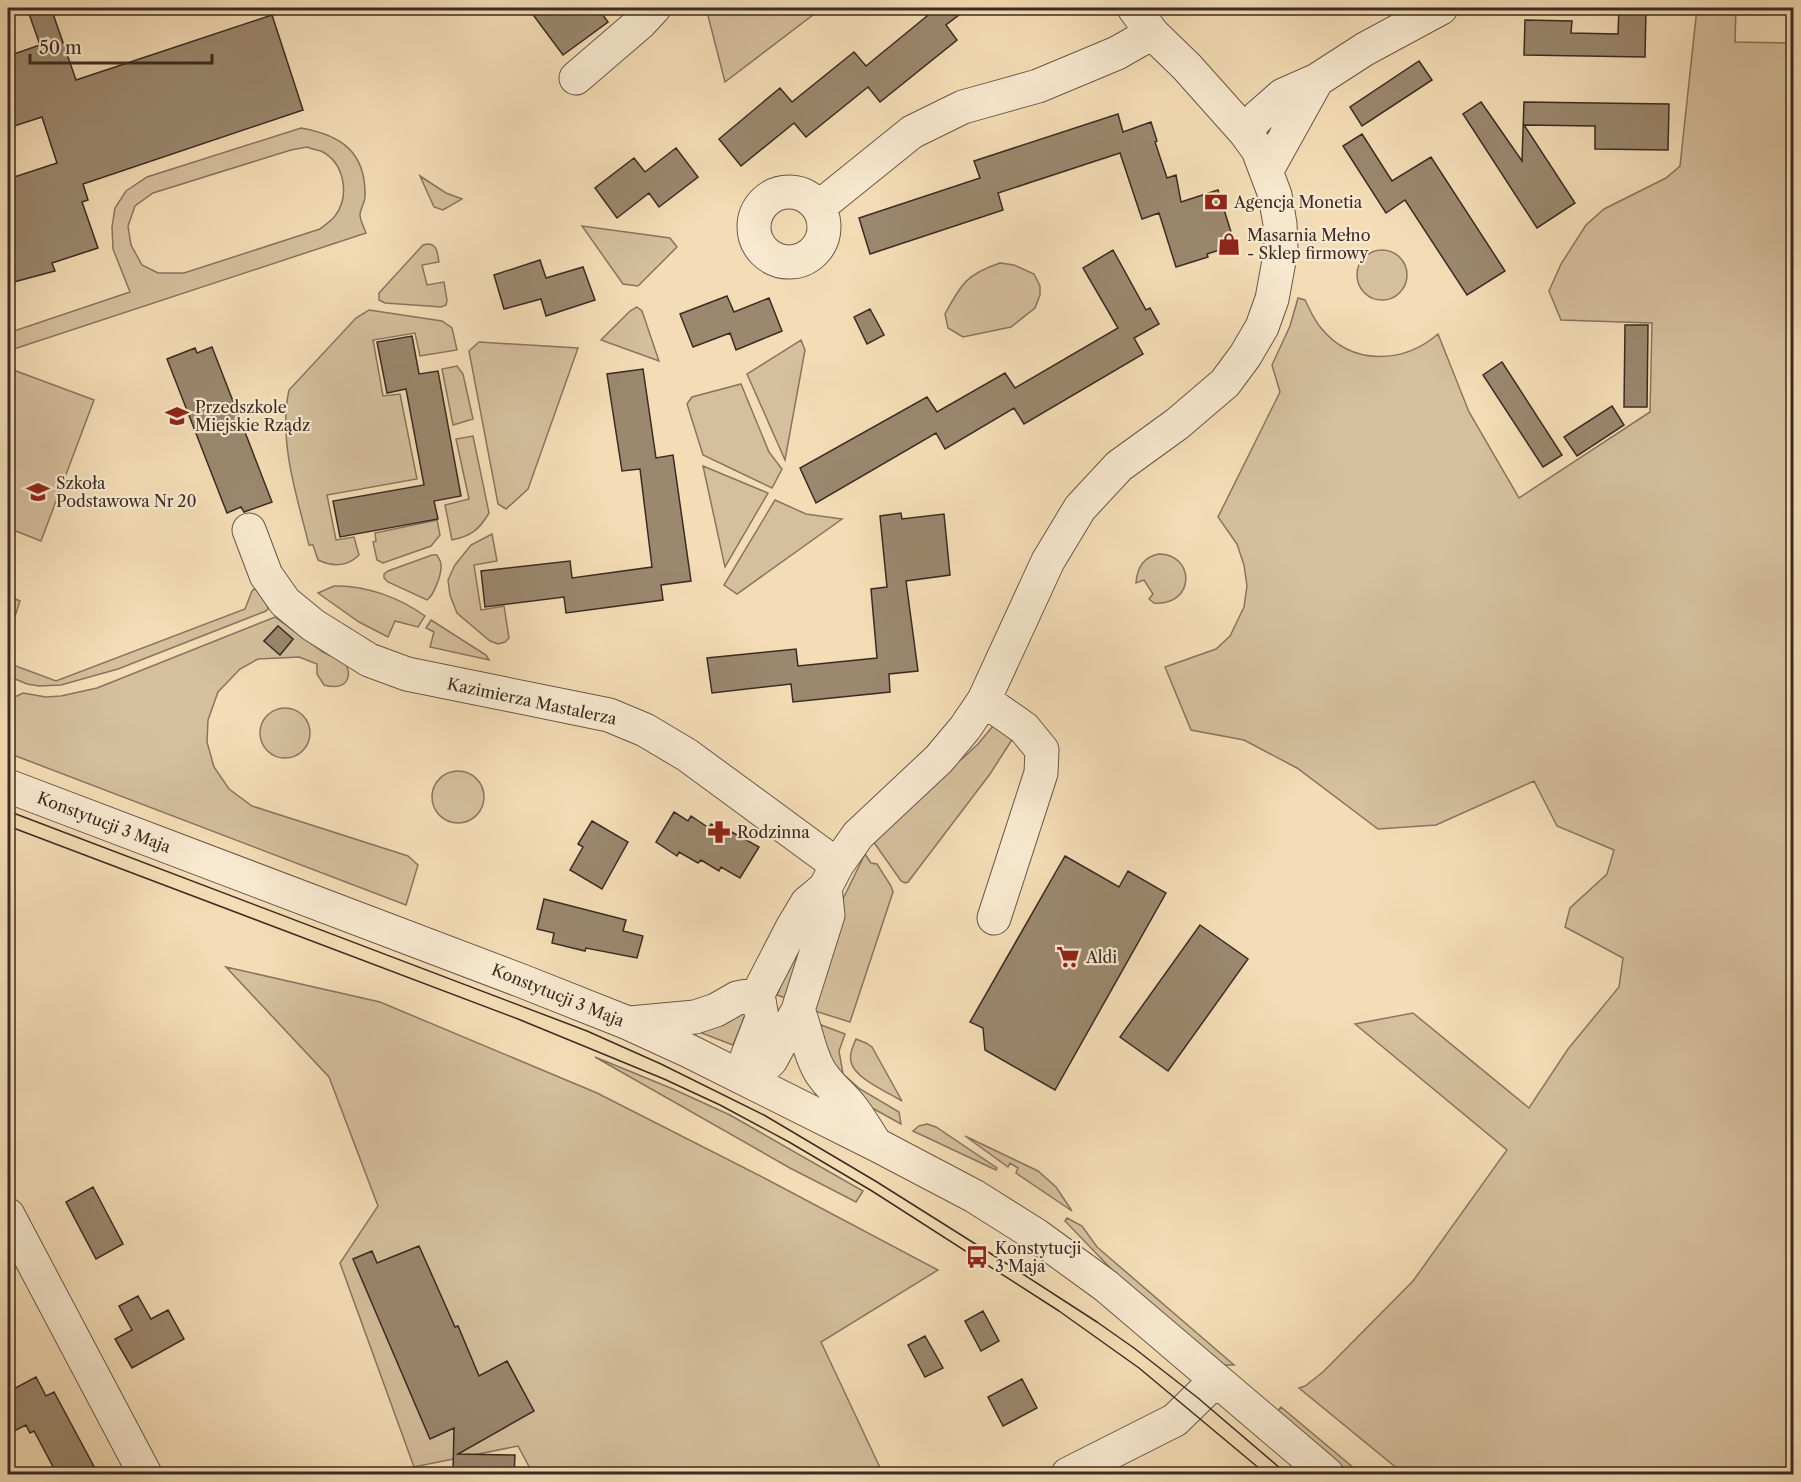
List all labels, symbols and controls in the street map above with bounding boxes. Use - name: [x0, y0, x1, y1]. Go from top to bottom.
- scale bar: [30, 27, 212, 65]
- text: 50 m: [39, 37, 82, 59]
- bank icon: Agencja Monetia: [1203, 189, 1229, 215]
- place label: Agencja Monetia: [1233, 192, 1363, 212]
- place label: Masarnia Mełno - Sklep firmowy: [1247, 225, 1371, 263]
- shop icon: Masarnia Mełno - Sklep firmowy: [1216, 231, 1242, 257]
- place label: Przedszkole Miejskie Rządz: [195, 397, 310, 435]
- school or university icon: Przedszkole Miejskie Rządz: [164, 403, 190, 429]
- place label: Szkoła Podstawowa Nr 20: [56, 473, 197, 511]
- school or university icon: Szkoła Podstawowa Nr 20: [25, 479, 51, 505]
- street label: Kazimierza Mastalerza: [445, 673, 619, 729]
- street label: Konstytucji 3 Maja: [34, 787, 174, 857]
- pharmacy icon: Rodzinna: [706, 819, 732, 845]
- place label: Rodzinna: [737, 822, 810, 842]
- supermarket icon: Aldi: [1055, 944, 1081, 970]
- place label: Aldi: [1085, 947, 1117, 967]
- street label: Konstytucji 3 Maja: [489, 959, 628, 1031]
- place label: Konstytucji 3 Maja: [995, 1238, 1082, 1276]
- bus stop icon: Konstytucji 3 Maja: [964, 1244, 990, 1270]

